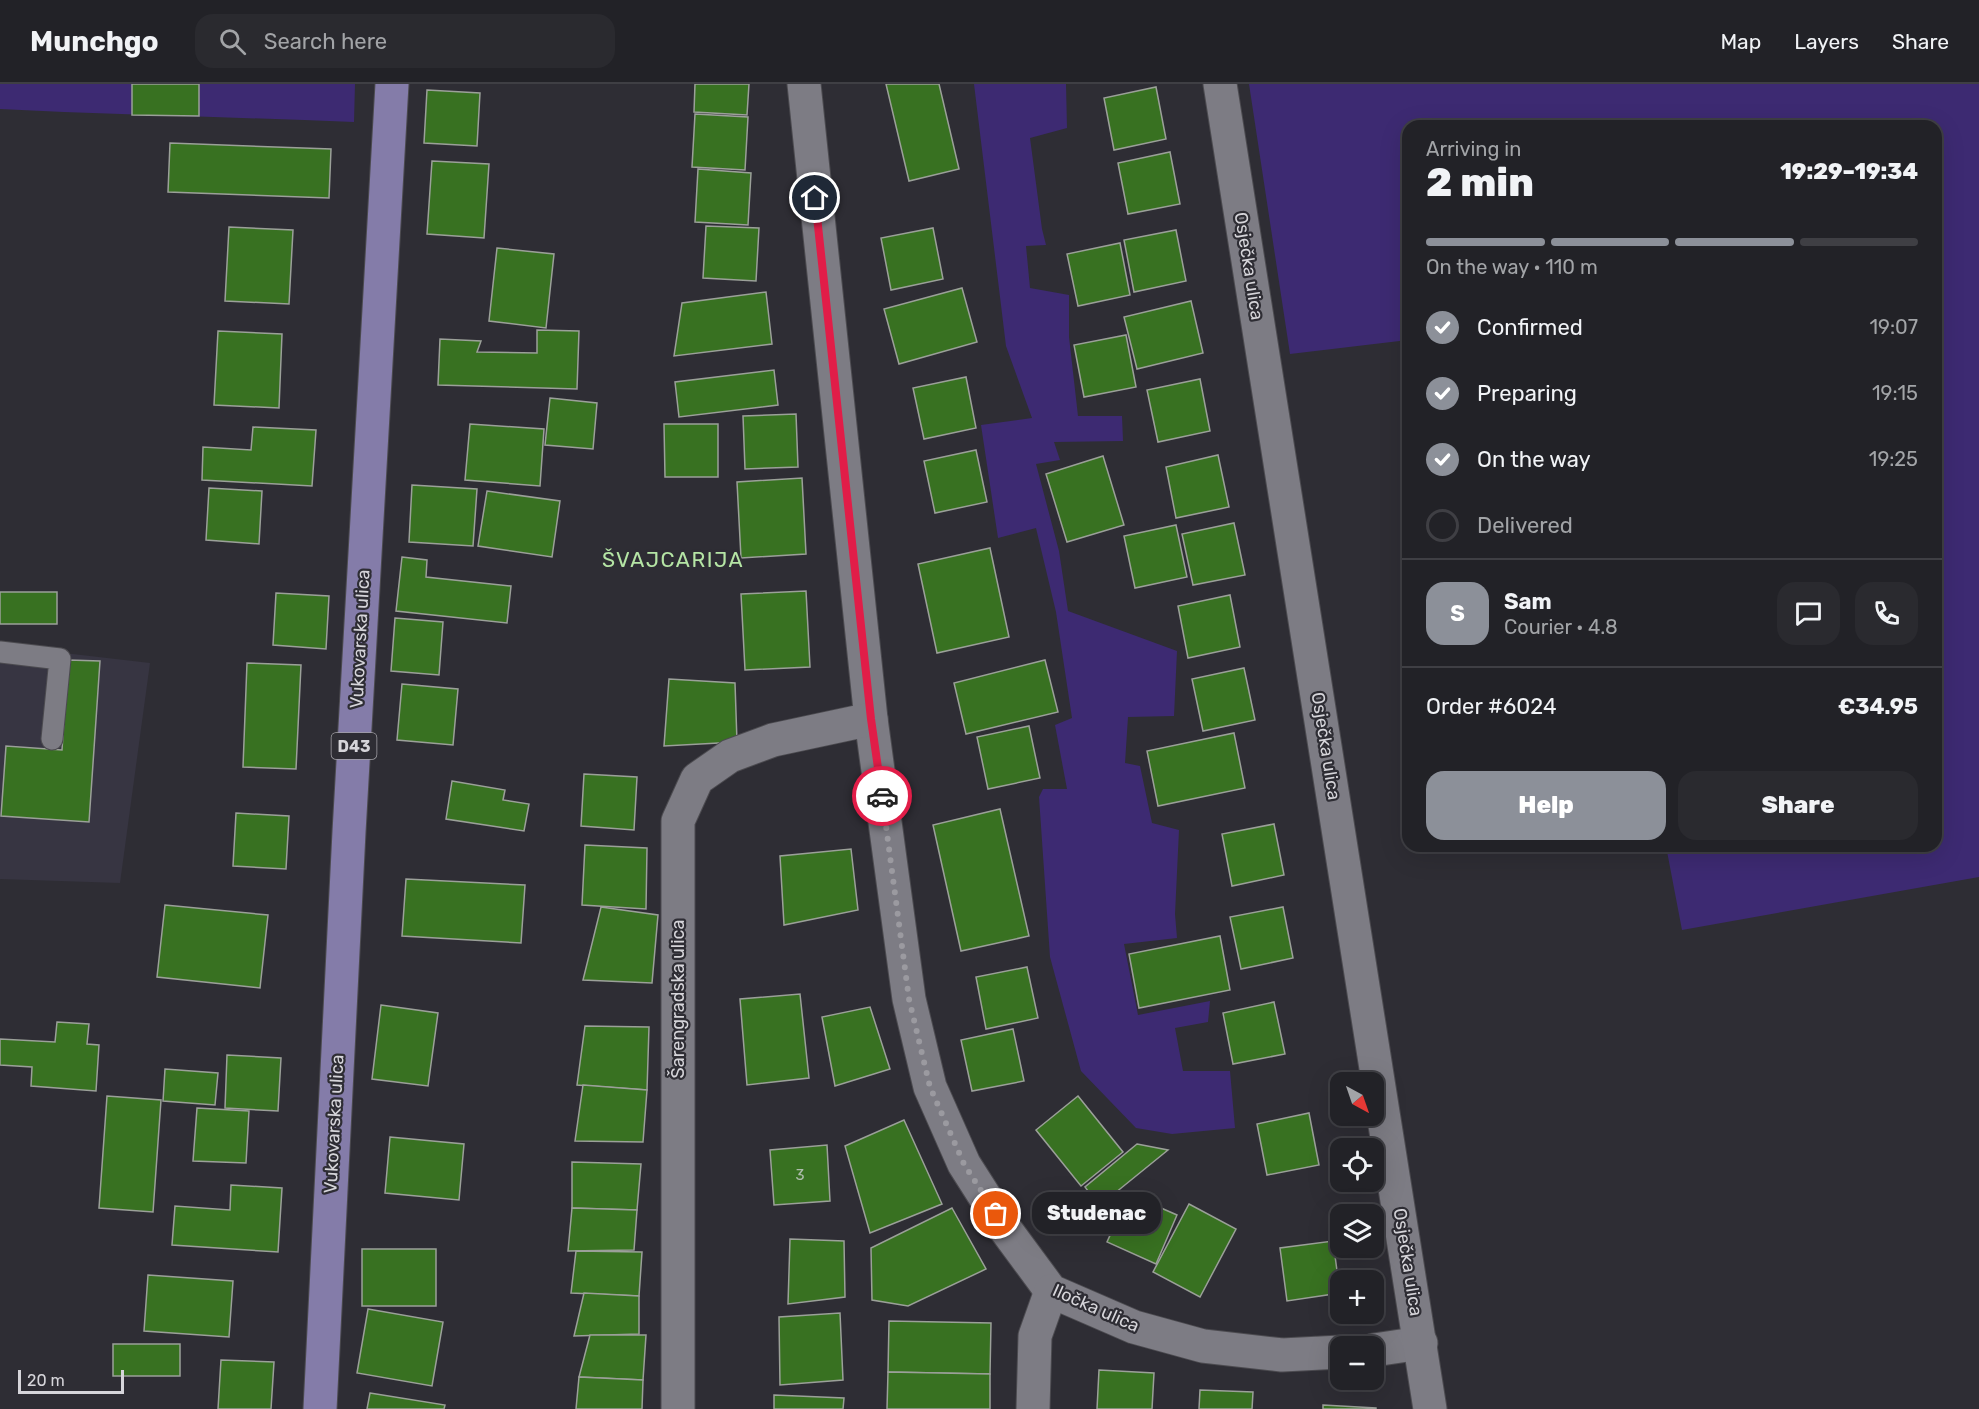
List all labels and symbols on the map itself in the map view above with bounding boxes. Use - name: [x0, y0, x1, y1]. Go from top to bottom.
- pin: [789, 172, 840, 223]
- street label: Osječka ulica: [1230, 211, 1268, 321]
- district label: ŠVAJCARIJA: [602, 547, 744, 572]
- street label: Vukovarska ulica: [345, 569, 375, 709]
- street label: Osječka ulica: [1307, 691, 1345, 801]
- road number: D43: [332, 733, 376, 759]
- courier: [852, 766, 912, 826]
- street label: Šarengradska ulica: [667, 920, 689, 1078]
- street label: Vukovarska ulica: [319, 1054, 349, 1194]
- north arrow: [1330, 1072, 1384, 1126]
- house number: 3: [795, 1166, 805, 1184]
- pin: [970, 1188, 1021, 1239]
- callout: Studenac: [1032, 1193, 1161, 1235]
- street label: Osječka ulica: [1389, 1207, 1427, 1317]
- street label: Iločka ulica: [1049, 1279, 1143, 1337]
- scale bar: [18, 1367, 124, 1394]

